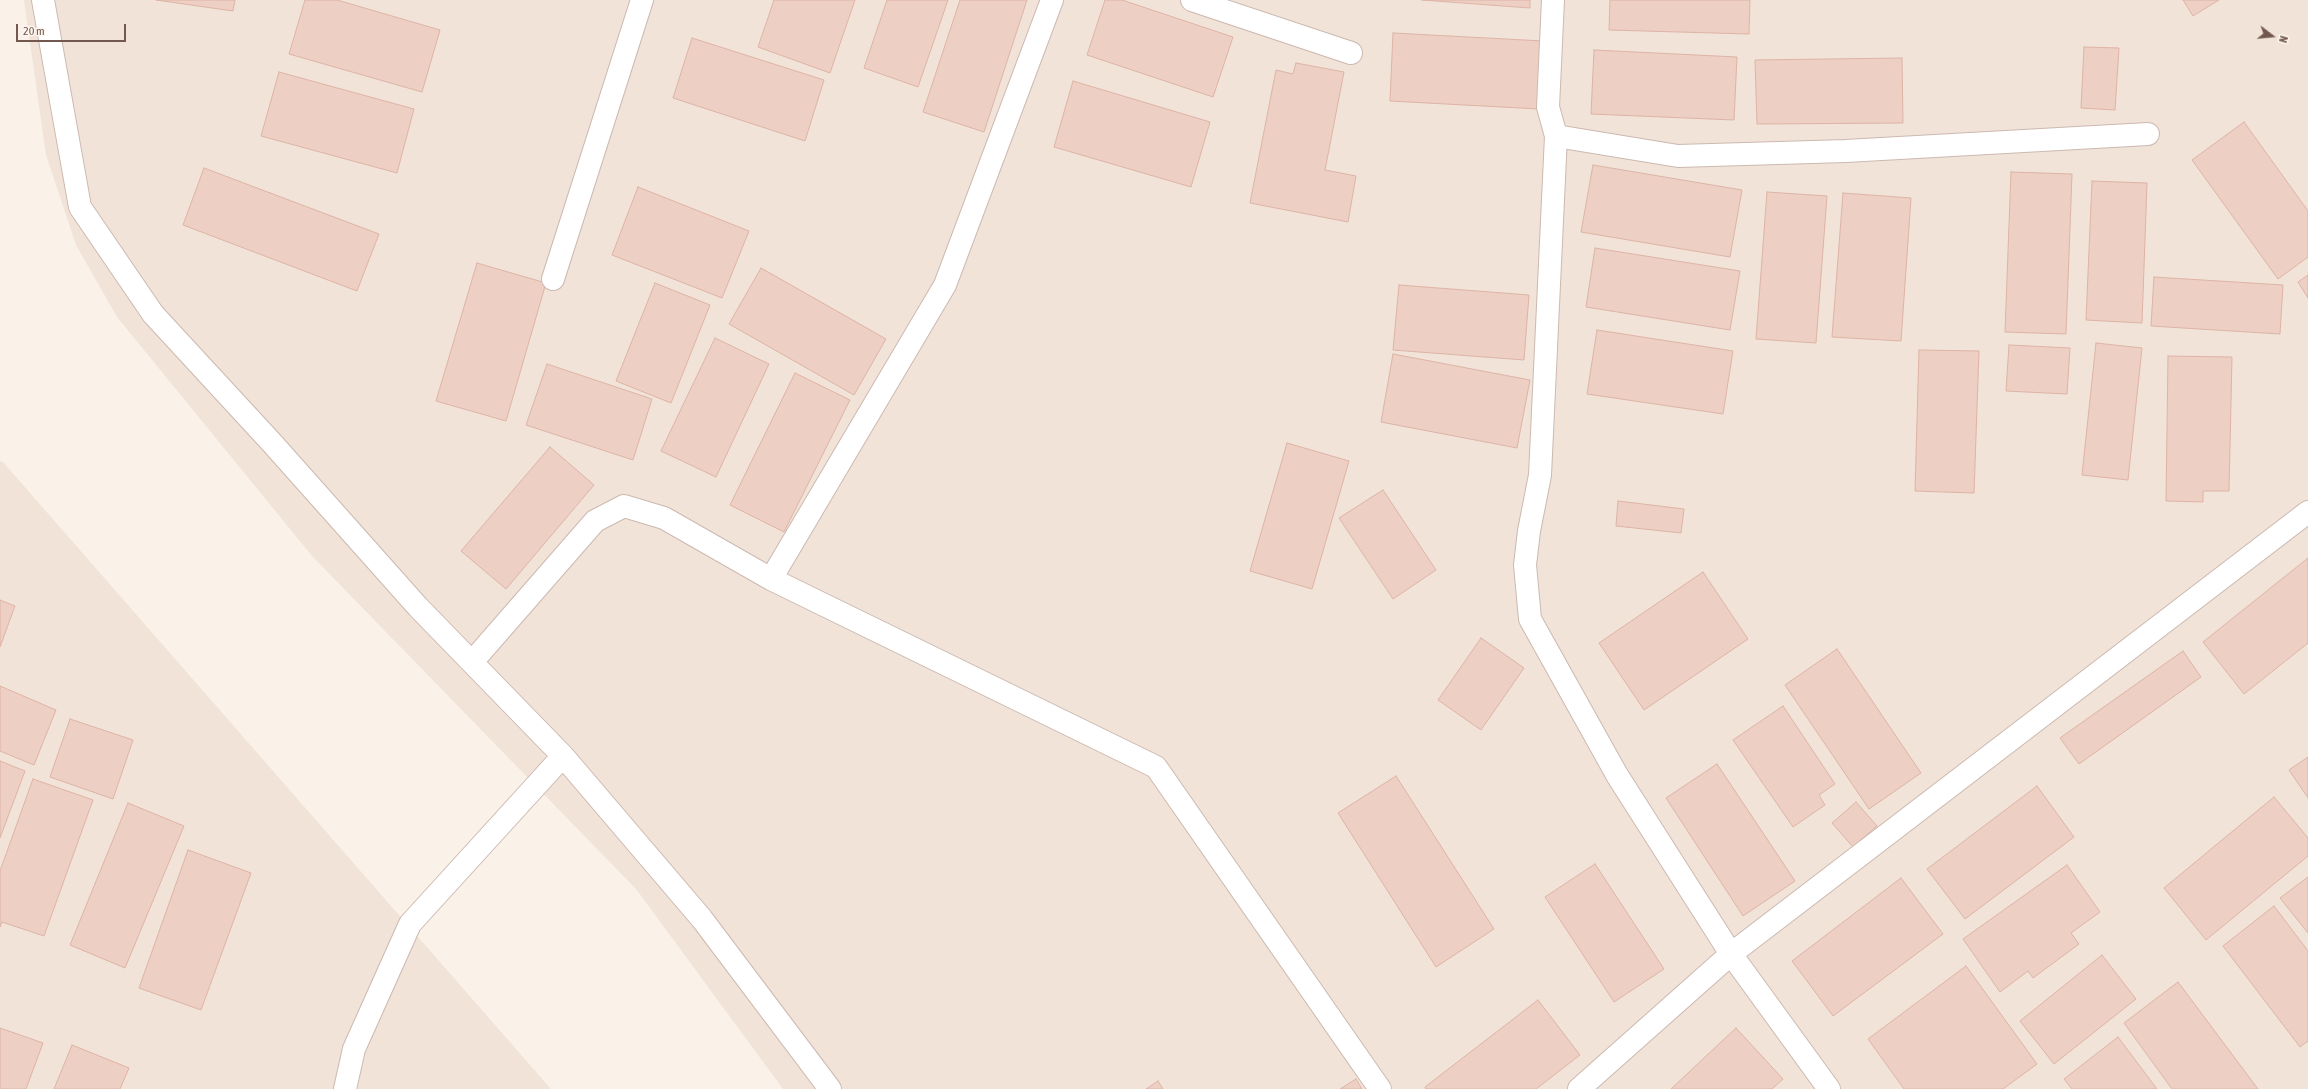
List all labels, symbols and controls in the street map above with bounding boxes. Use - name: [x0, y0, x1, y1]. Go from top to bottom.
- scale bar: [18, 16, 128, 42]
- north arrow: [2252, 16, 2292, 56]
- text: 20 m: [23, 24, 45, 38]
- text: N: [2277, 35, 2290, 44]

